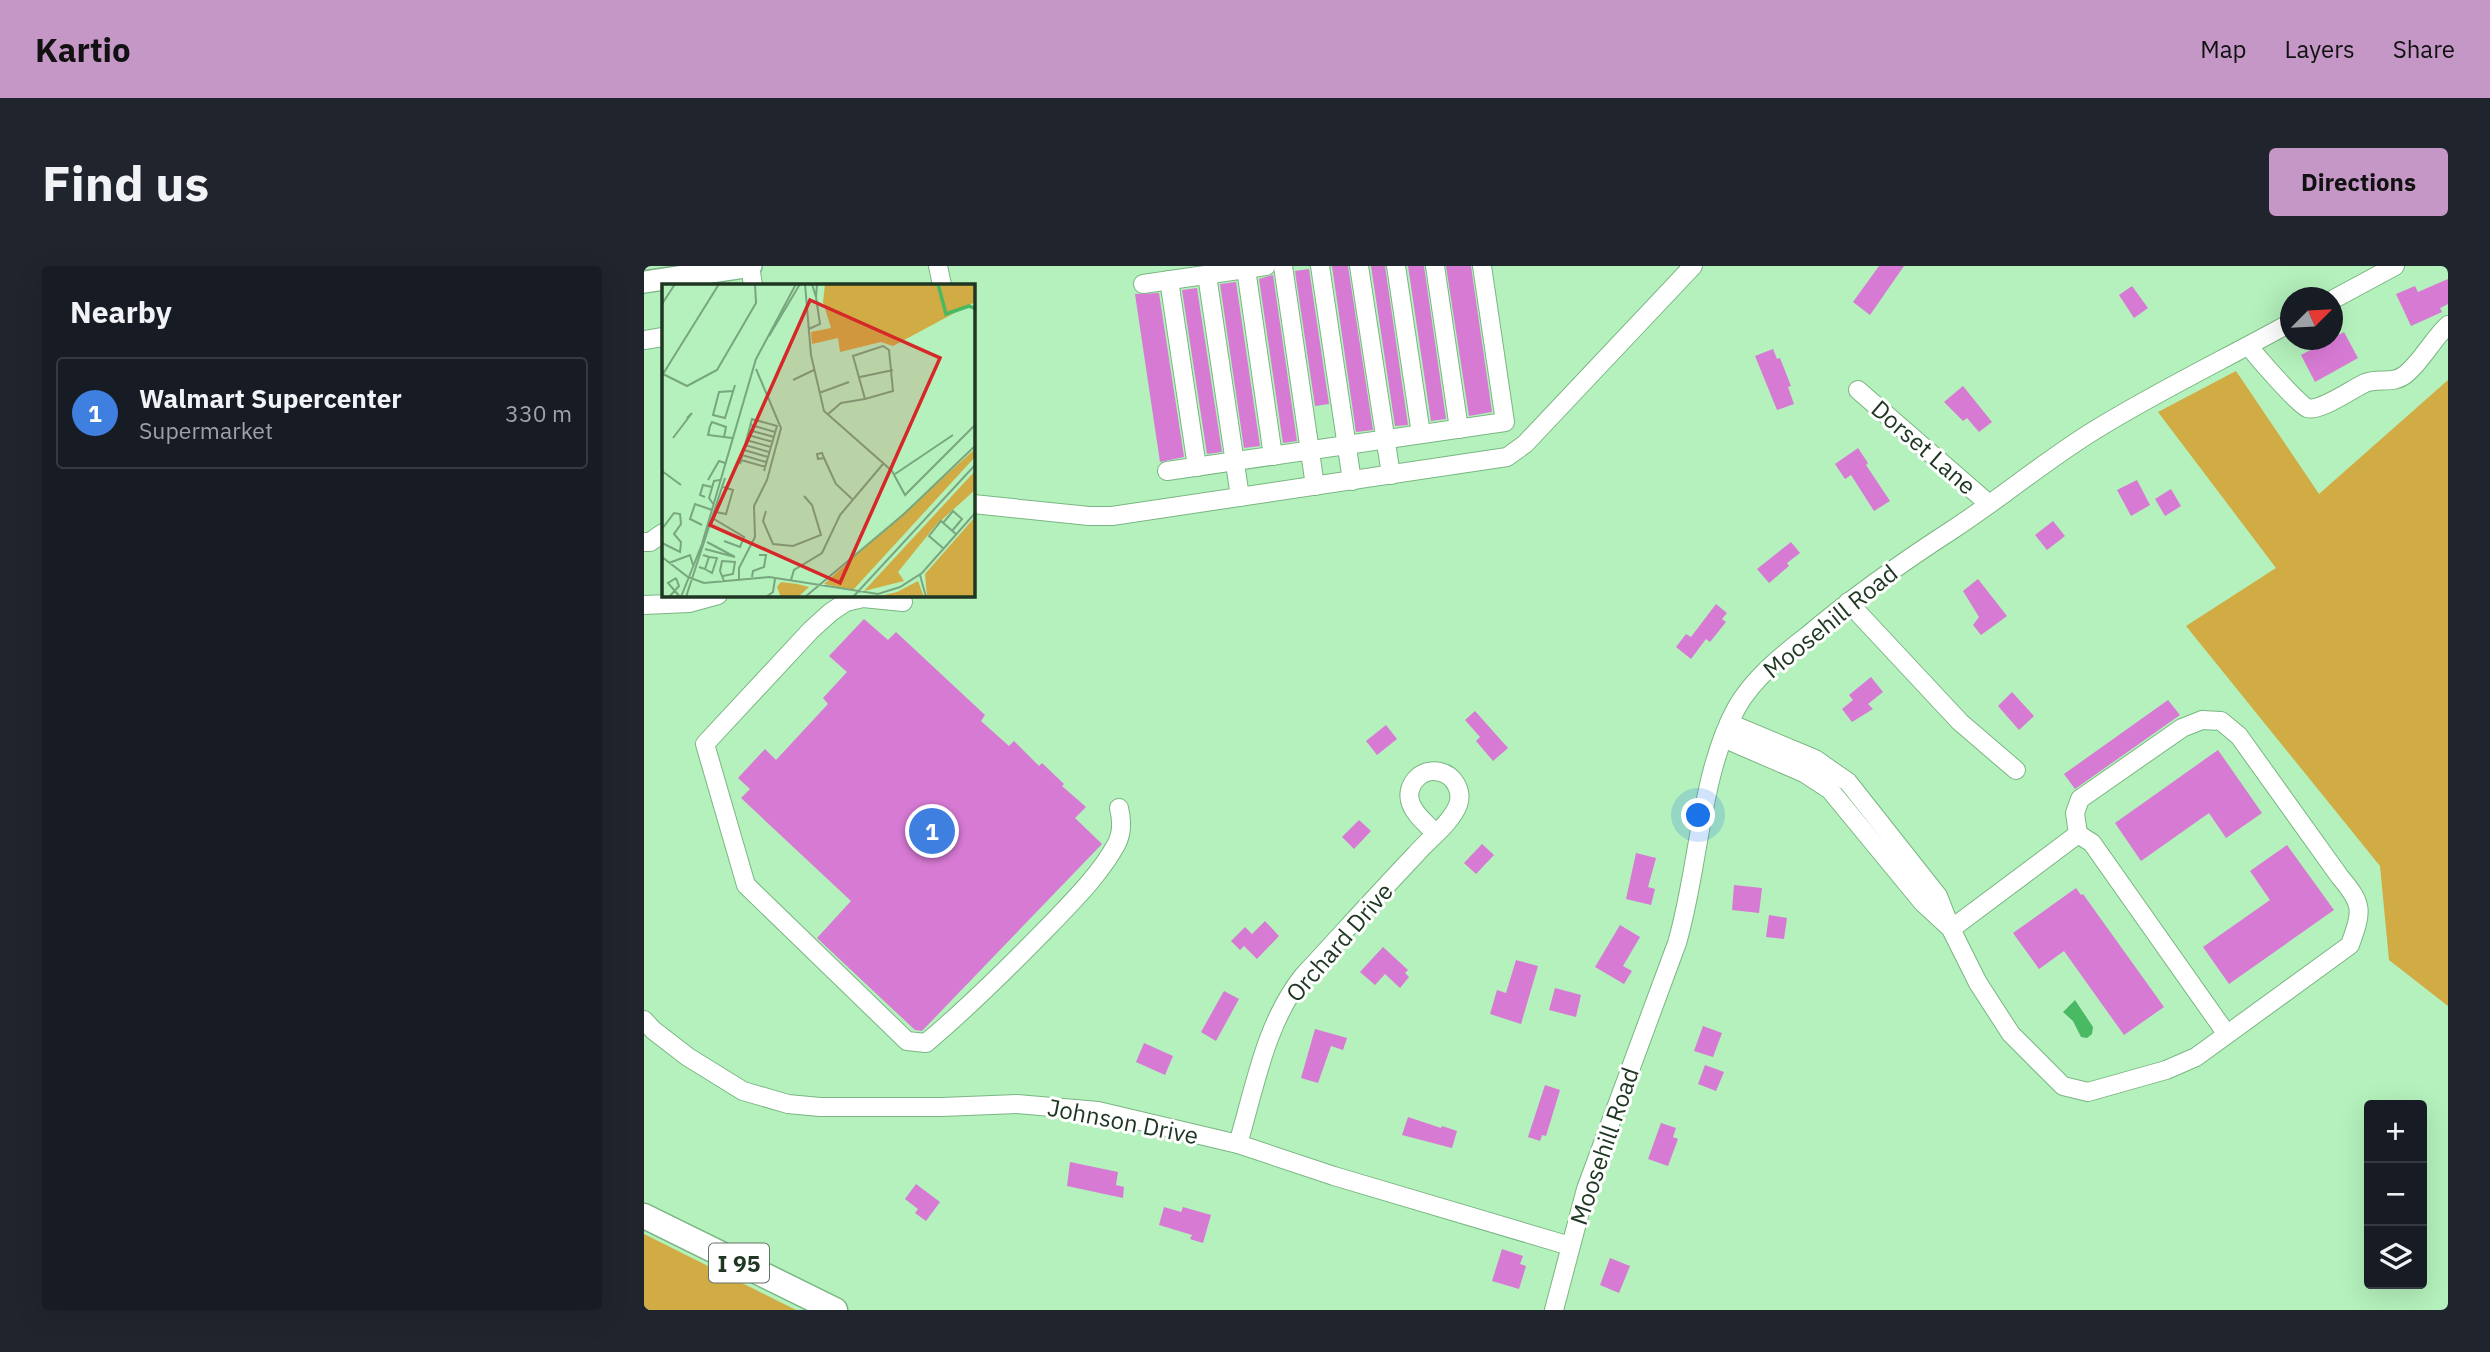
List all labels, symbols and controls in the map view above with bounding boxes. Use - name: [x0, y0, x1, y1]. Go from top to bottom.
- text: Kartio: [35, 28, 131, 71]
- text: Map: [2200, 33, 2247, 65]
- text: Layers: [2285, 33, 2355, 65]
- text: Share: [2393, 33, 2455, 65]
- button: Directions: [2269, 148, 2448, 216]
- text: Find us: [42, 151, 209, 214]
- inset map: [662, 284, 975, 597]
- north arrow: [2280, 287, 2343, 350]
- text: Nearby: [70, 292, 172, 331]
- text: Walmart Supercenter: [139, 381, 402, 415]
- street label: Dorset Lane: [1865, 393, 1983, 501]
- text: 1: [88, 398, 102, 428]
- text: 330 m: [505, 398, 572, 428]
- text: Supermarket: [139, 415, 273, 445]
- street label: Moosehill Road: [1756, 557, 1904, 685]
- your location: [1681, 798, 1715, 832]
- pin: 1: [909, 805, 955, 857]
- street label: Orchard Drive: [1278, 876, 1400, 1008]
- street label: Moosehill Road: [1562, 1063, 1646, 1229]
- street label: Johnson Drive: [1045, 1091, 1201, 1151]
- map controls: [2364, 1100, 2427, 1289]
- button: +: [2364, 1100, 2427, 1163]
- button: −: [2364, 1163, 2427, 1226]
- button: layers: [2364, 1226, 2427, 1289]
- road number: I 95: [709, 1244, 769, 1282]

